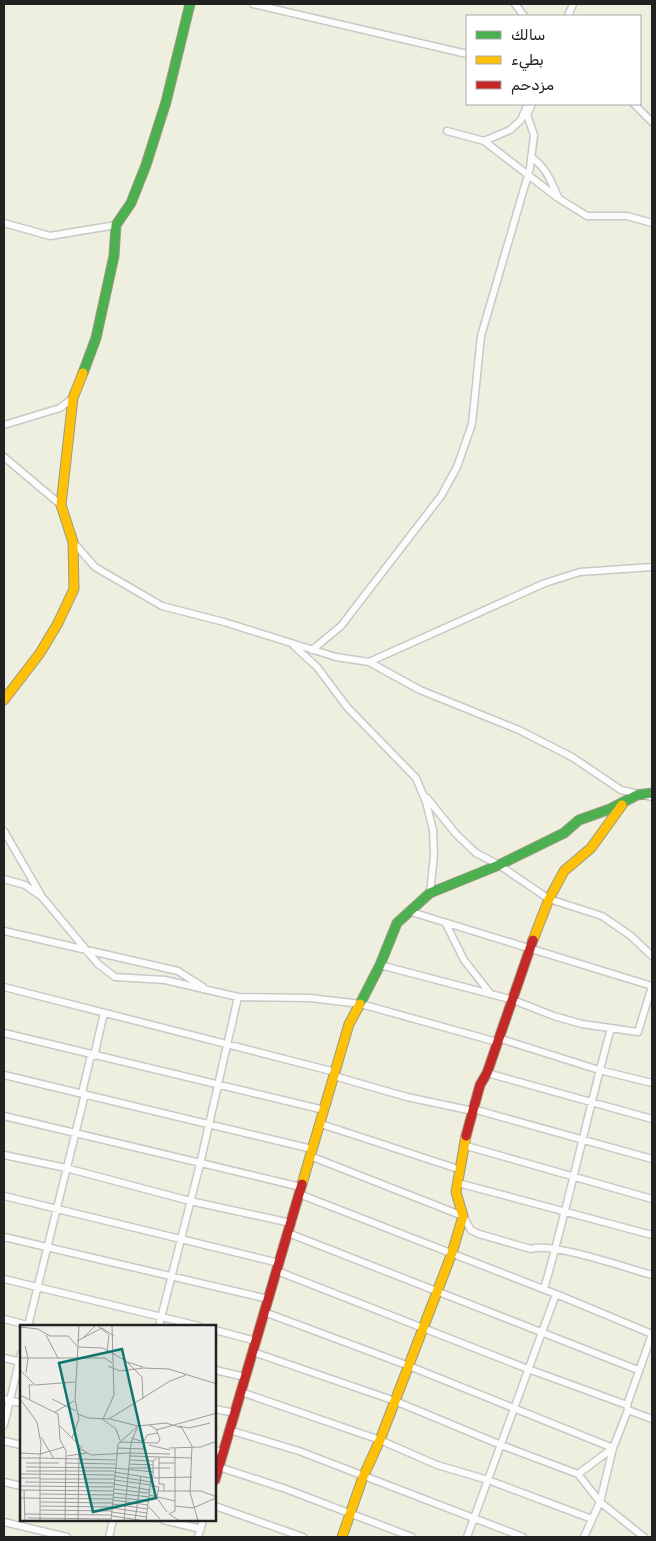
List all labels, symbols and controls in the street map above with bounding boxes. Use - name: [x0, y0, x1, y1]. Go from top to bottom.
- legend: [466, 15, 641, 105]
- text: سالك: [511, 26, 546, 44]
- text: بطيء: [511, 51, 544, 72]
- text: مزدحم: [511, 76, 554, 95]
- inset map: [20, 1325, 216, 1521]

